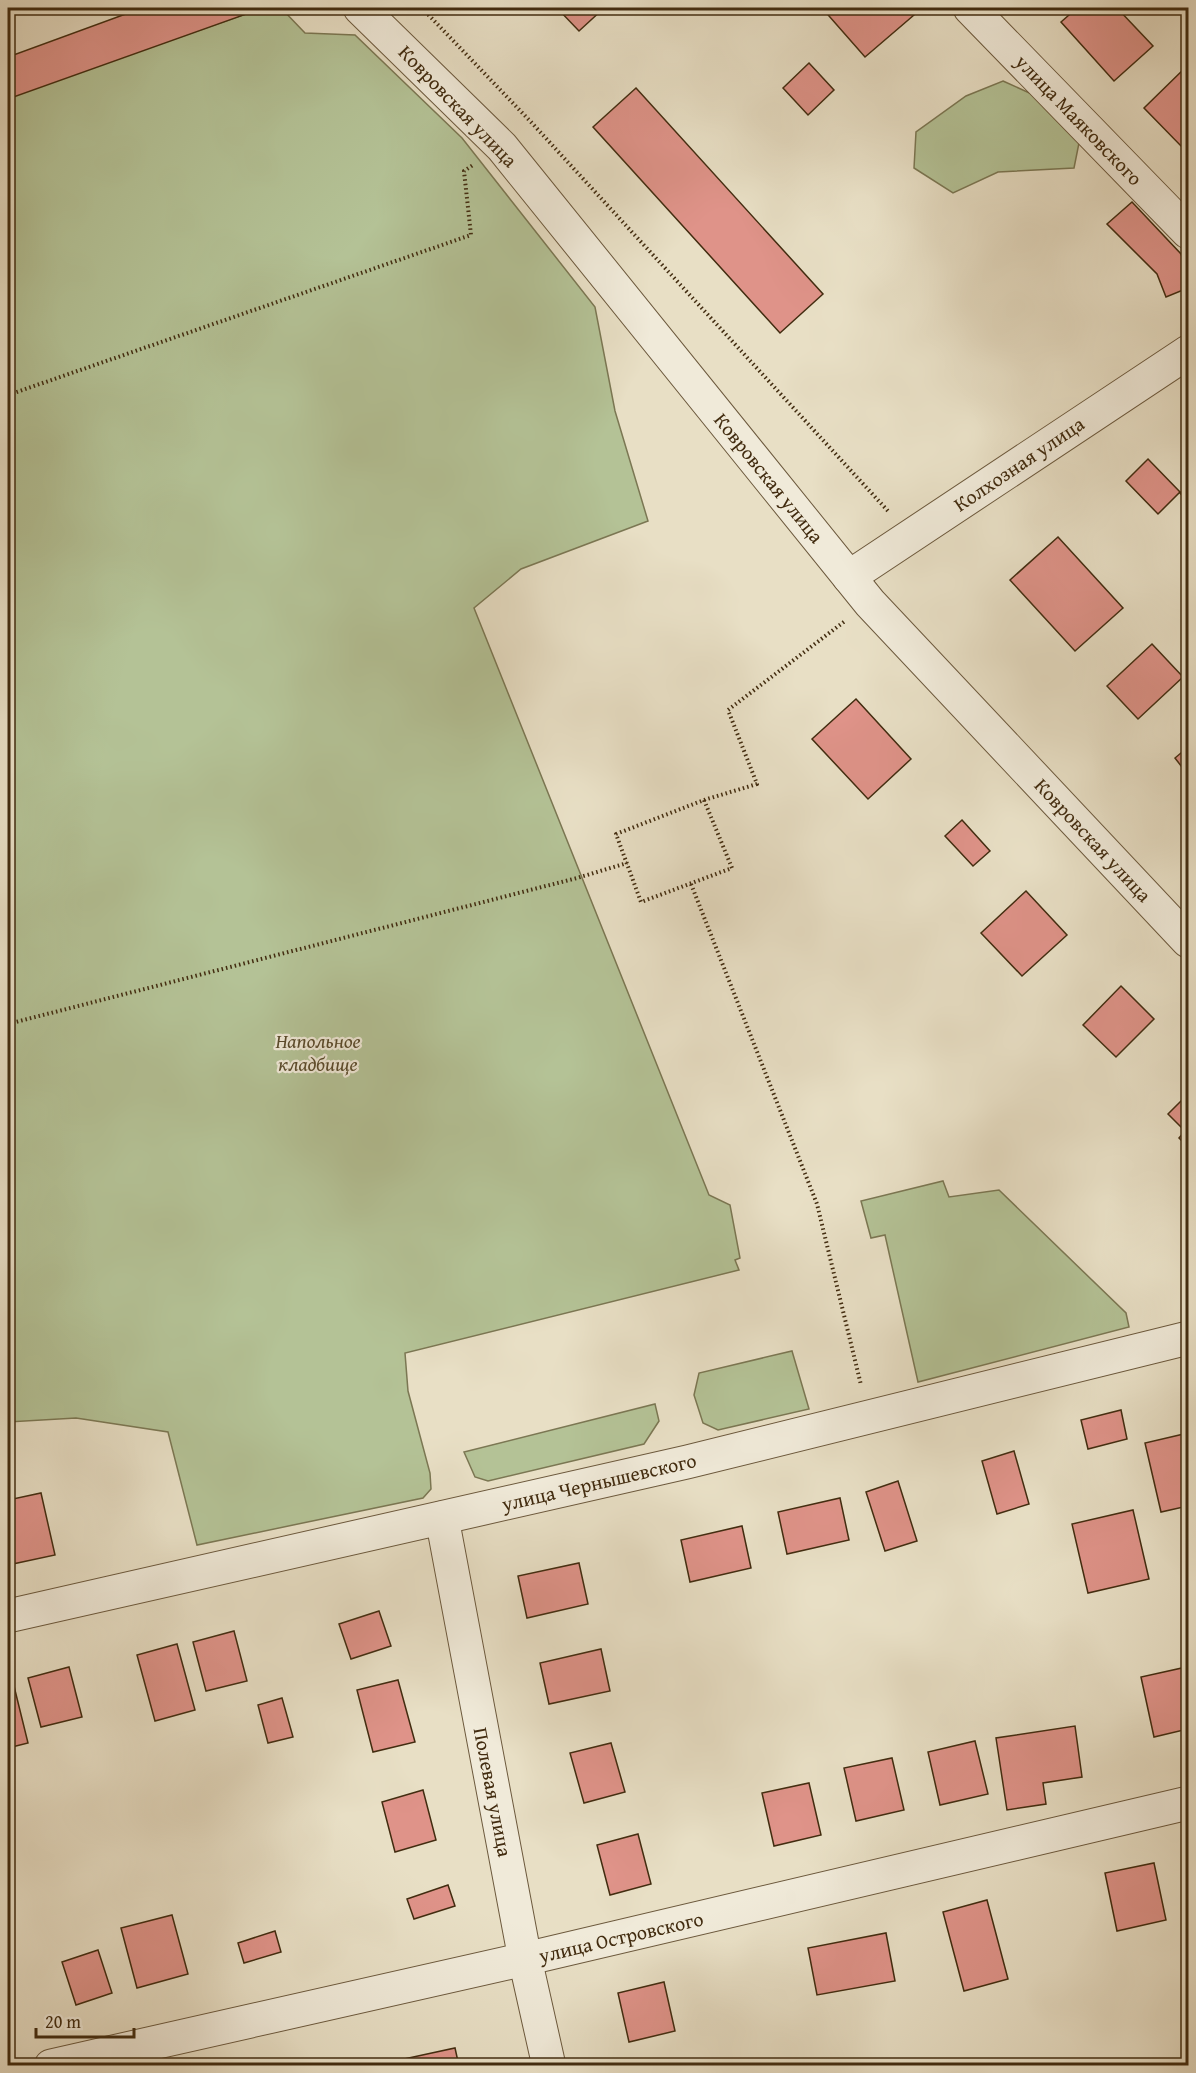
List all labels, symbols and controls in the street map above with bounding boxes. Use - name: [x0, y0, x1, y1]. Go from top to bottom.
- street label: Ковровская улица: [392, 38, 525, 174]
- street label: улица Маяковского: [1008, 47, 1150, 192]
- street label: Ковровская улица: [708, 406, 831, 549]
- street label: Колхозная улица: [948, 409, 1090, 518]
- street label: Ковровская улица: [1028, 771, 1159, 909]
- park label: Напольное кладбище: [275, 1026, 361, 1078]
- street label: улица Чернышевского: [498, 1445, 699, 1518]
- street label: Полевая улица: [467, 1725, 520, 1860]
- street label: улица Островского: [535, 1903, 706, 1970]
- scale bar: [36, 2001, 134, 2039]
- text: 20 m: [45, 2008, 81, 2035]

